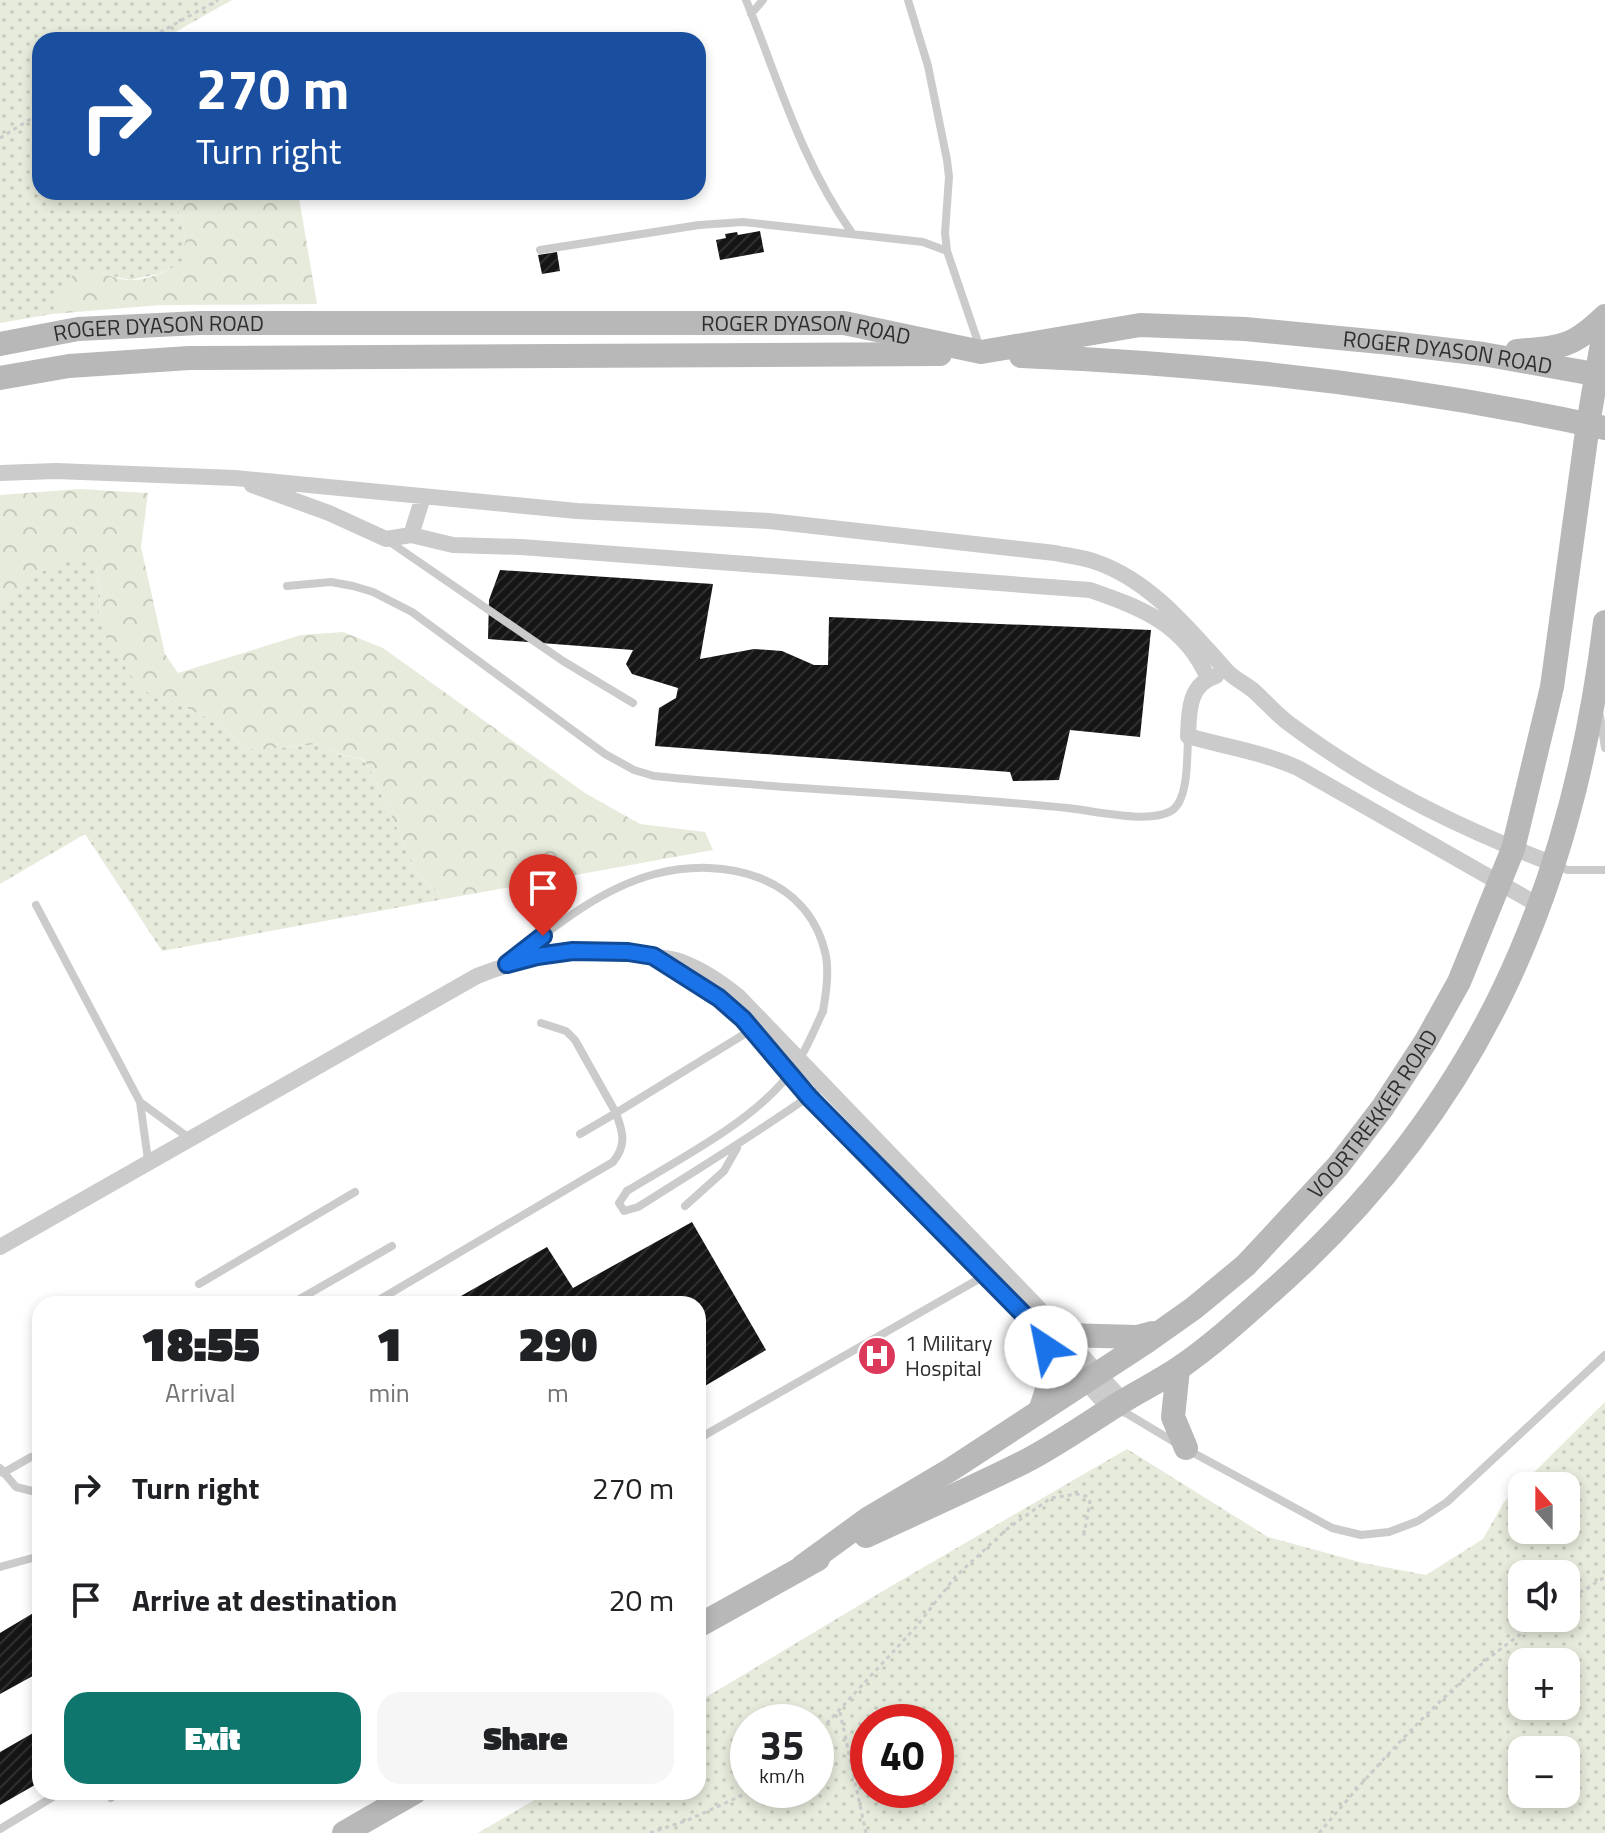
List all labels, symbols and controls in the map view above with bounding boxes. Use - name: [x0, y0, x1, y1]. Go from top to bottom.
- text: 270 m: [196, 46, 349, 131]
- icon: right: [64, 64, 168, 168]
- text: Turn right: [196, 123, 341, 178]
- street label: ROGER DYASON ROAD: [701, 305, 914, 354]
- street label: ROGER DYASON ROAD: [50, 306, 264, 350]
- street label: ROGER DYASON ROAD: [1342, 321, 1555, 383]
- pin: [509, 854, 577, 936]
- icon: arrive: [521, 866, 565, 910]
- street label: VOORTREKKER ROAD: [1299, 1023, 1446, 1206]
- position arrow: [1004, 1305, 1088, 1389]
- text: 18:55: [140, 1307, 260, 1380]
- text: 1: [376, 1307, 402, 1380]
- text: 290: [518, 1307, 598, 1380]
- place label: 1 Military Hospital: [905, 1326, 993, 1385]
- hospital icon: 1 Military Hospital: [856, 1335, 898, 1377]
- text: Arrival: [165, 1373, 235, 1412]
- text: min: [368, 1373, 410, 1412]
- text: m: [547, 1373, 569, 1412]
- text: Turn right: [132, 1465, 260, 1511]
- text: 270 m: [592, 1465, 674, 1511]
- icon: right: [64, 1466, 108, 1510]
- north arrow: [1508, 1472, 1580, 1544]
- map controls: [1508, 1472, 1580, 1808]
- button: sound: [1508, 1560, 1580, 1632]
- text: Arrive at destination: [132, 1577, 397, 1623]
- text: 20 m: [609, 1577, 674, 1623]
- icon: arrive: [64, 1578, 108, 1622]
- button: +: [1508, 1648, 1580, 1720]
- button: Exit: [64, 1692, 361, 1784]
- button: Share: [377, 1692, 674, 1784]
- speed limit sign: 40: [850, 1704, 954, 1808]
- text: 35: [760, 1715, 804, 1776]
- button: −: [1508, 1736, 1580, 1808]
- text: km/h: [759, 1760, 805, 1791]

